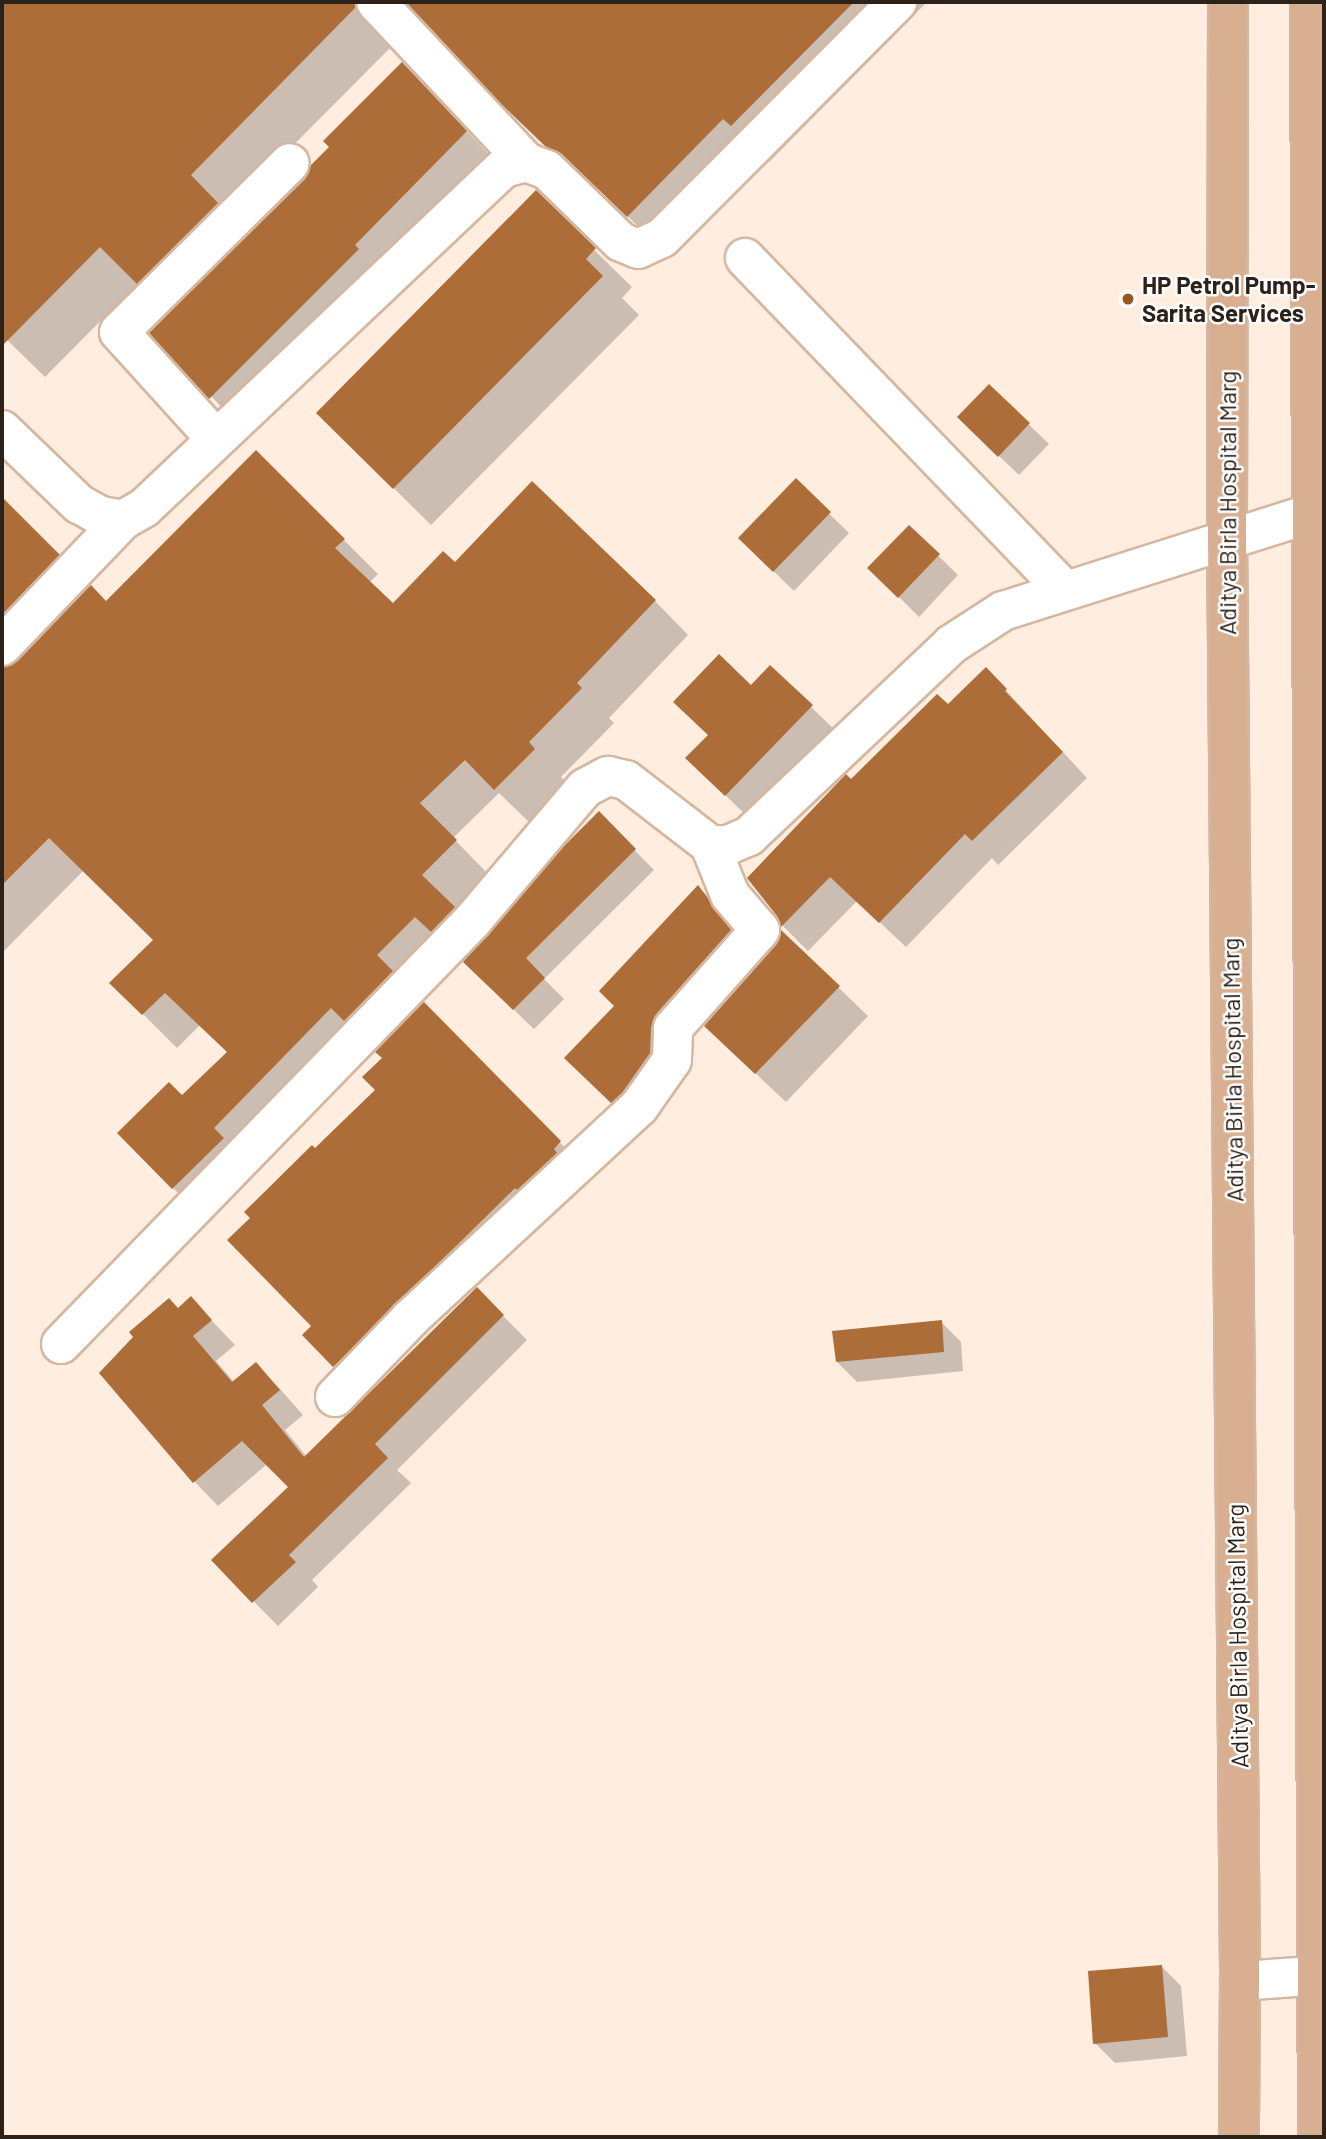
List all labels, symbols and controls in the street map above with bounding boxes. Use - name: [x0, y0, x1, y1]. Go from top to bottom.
- place label: HP Petrol Pump- Sarita Services: [1142, 271, 1315, 327]
- marker: HP Petrol Pump- Sarita Services: [1120, 291, 1136, 307]
- street label: Aditya Birla Hospital Marg: [1213, 371, 1241, 635]
- street label: Aditya Birla Hospital Marg: [1215, 938, 1249, 1202]
- street label: Aditya Birla Hospital Marg: [1220, 1504, 1254, 1768]

